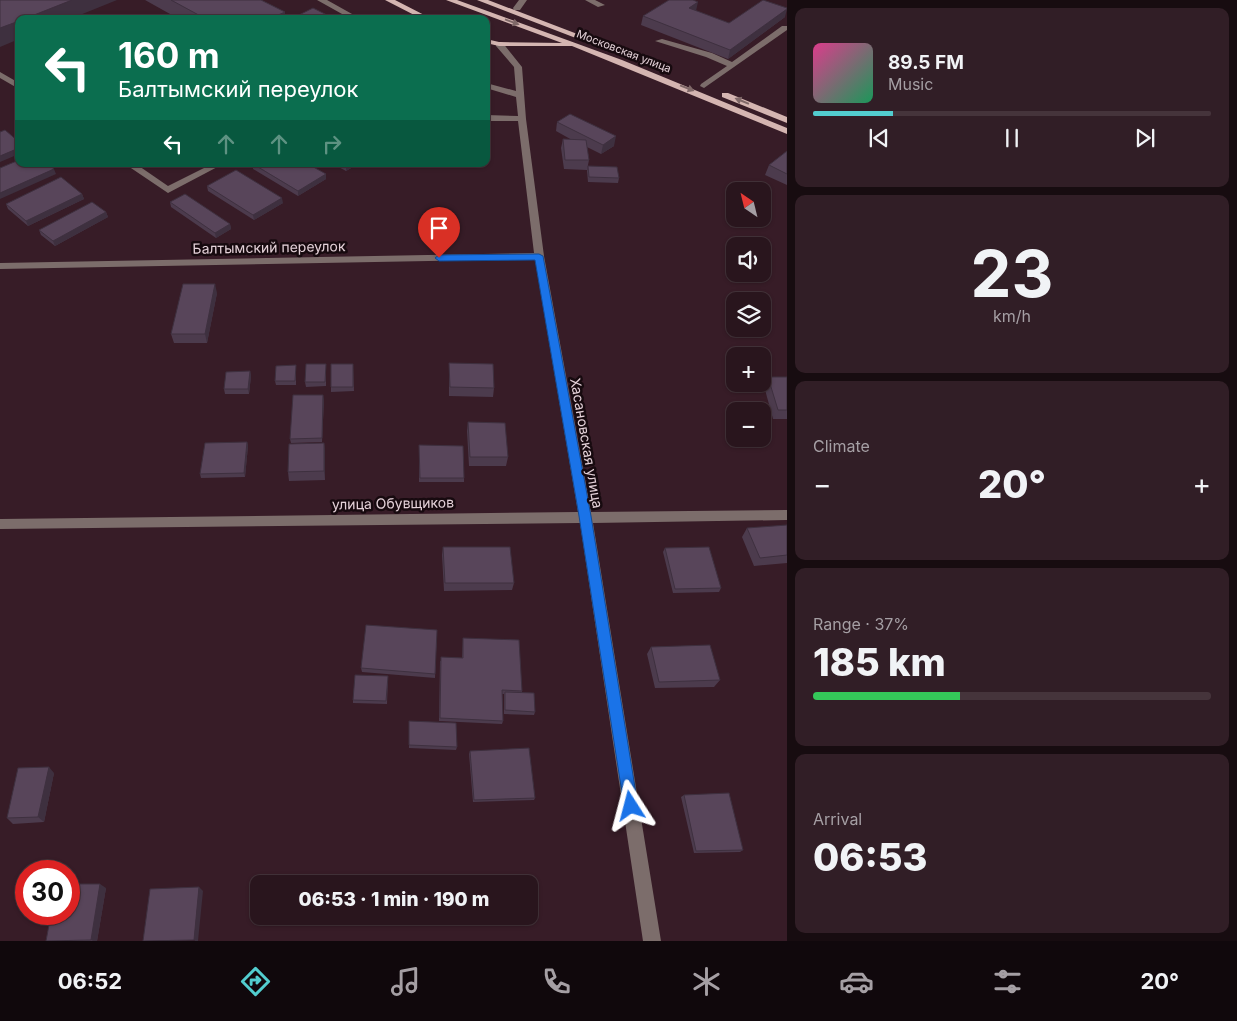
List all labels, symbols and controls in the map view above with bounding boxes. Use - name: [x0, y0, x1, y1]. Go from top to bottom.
- one-way arrow: [505, 18, 520, 26]
- street label: Московская улица: [575, 27, 673, 75]
- text: 160 m: [118, 34, 220, 76]
- icon: left: [35, 35, 100, 100]
- text: 89.5 FM: [888, 51, 964, 74]
- text: Music: [888, 74, 933, 94]
- text: Балтымский переулок: [118, 76, 358, 102]
- one-way arrow: [680, 84, 694, 92]
- one-way arrow: [735, 97, 749, 105]
- icon: previous: [865, 124, 893, 152]
- icon: pause: [998, 124, 1026, 152]
- icon: next: [1131, 124, 1159, 152]
- icon: left: [159, 130, 187, 158]
- icon: ahead: [212, 130, 240, 158]
- icon: ahead: [265, 130, 293, 158]
- icon: right: [318, 130, 346, 158]
- north arrow: [726, 182, 771, 228]
- map controls: [726, 182, 771, 447]
- pin: [418, 207, 460, 258]
- icon: arrive: [425, 214, 453, 242]
- text: 23: [971, 234, 1053, 313]
- street label: Балтымский переулок: [192, 237, 346, 257]
- button: sound: [726, 237, 771, 282]
- button: layers: [726, 292, 771, 337]
- text: km/h: [993, 306, 1031, 326]
- button: +: [726, 347, 771, 392]
- street label: Хасановская улица: [567, 376, 607, 510]
- button: −: [726, 402, 771, 447]
- text: Climate: [813, 436, 870, 456]
- text: 20°: [978, 461, 1046, 507]
- text: −: [813, 467, 832, 501]
- text: +: [1192, 467, 1211, 501]
- street label: улица Обувщиков: [332, 493, 454, 513]
- text: Range · 37%: [813, 614, 909, 634]
- text: 185 km: [813, 639, 946, 685]
- position arrow: [604, 779, 656, 831]
- text: Arrival: [813, 809, 862, 829]
- text: 06:53: [813, 834, 928, 880]
- speed limit sign: 30: [15, 860, 80, 925]
- text: 06:53 · 1 min · 190 m: [299, 888, 489, 911]
- icon: directions: [238, 964, 273, 999]
- icon: music: [388, 964, 423, 999]
- icon: phone: [539, 964, 574, 999]
- icon: climate: [689, 964, 724, 999]
- icon: car: [839, 964, 874, 999]
- icon: filters: [990, 964, 1025, 999]
- text: 06:52: [58, 968, 122, 994]
- text: 20°: [1140, 968, 1179, 994]

